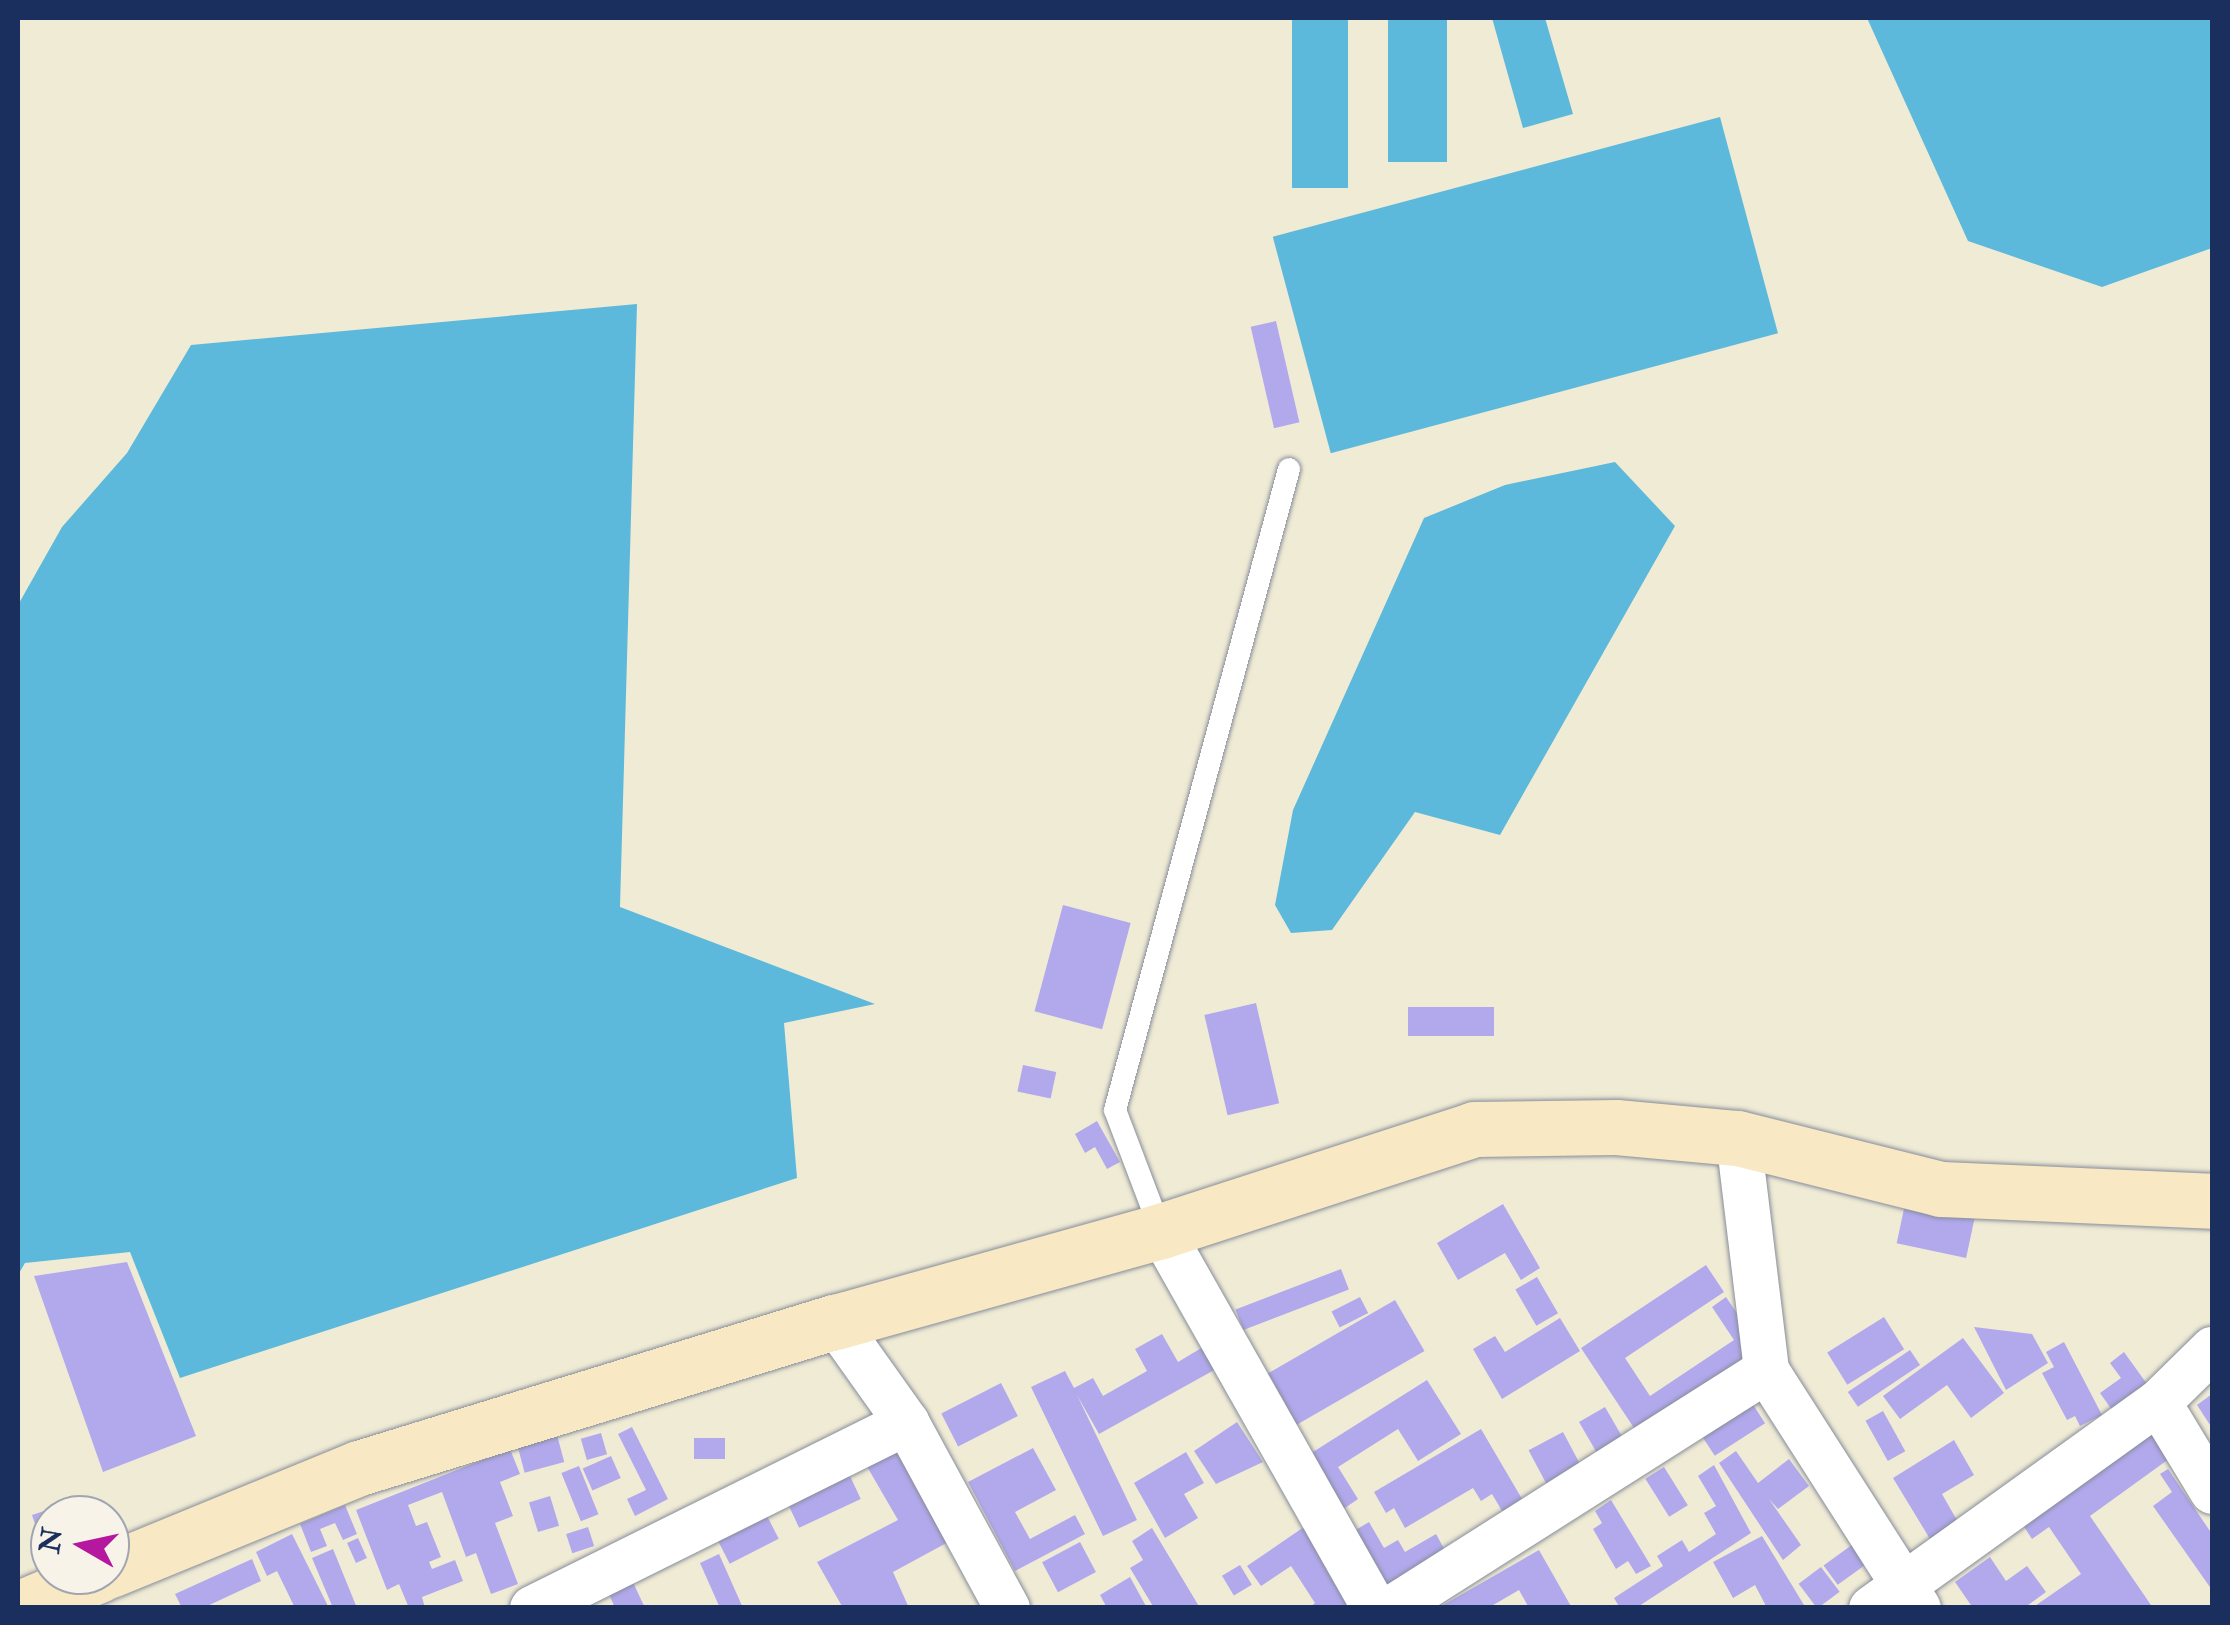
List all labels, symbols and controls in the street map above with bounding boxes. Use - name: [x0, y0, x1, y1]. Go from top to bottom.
- north arrow: [30, 1495, 130, 1595]
- text: N: [33, 1525, 71, 1556]

